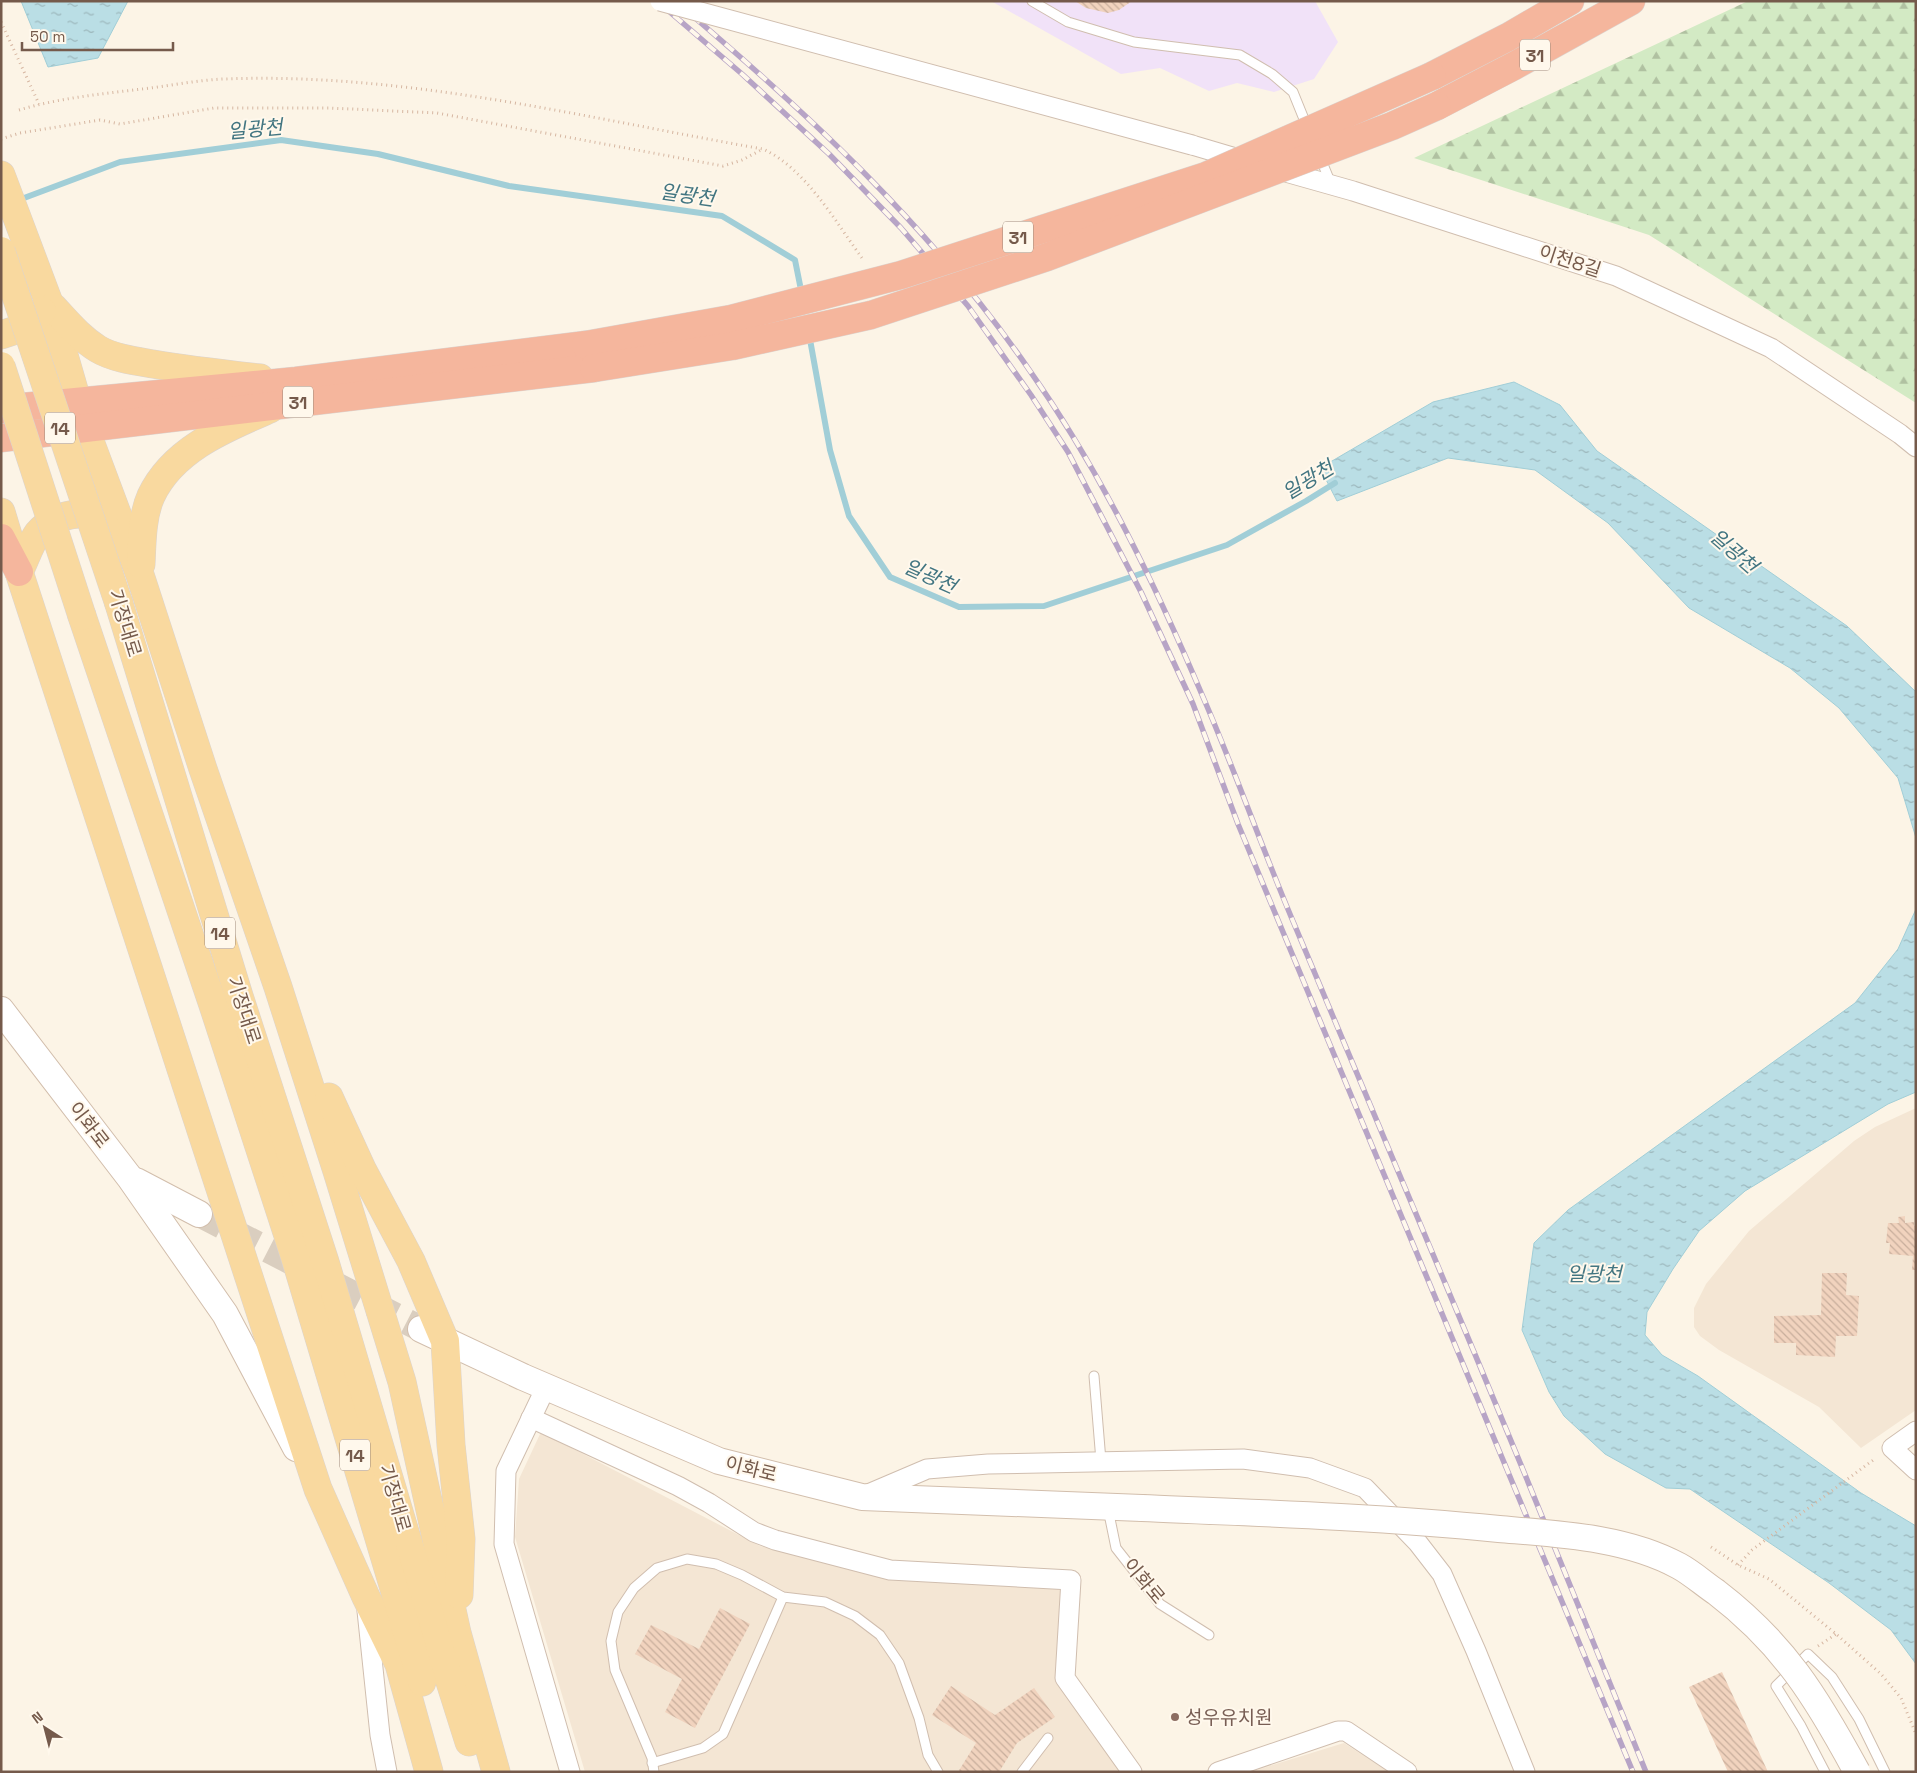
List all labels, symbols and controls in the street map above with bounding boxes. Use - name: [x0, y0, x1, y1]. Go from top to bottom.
- scale bar: [22, 20, 174, 52]
- text: 50 m: [30, 27, 65, 46]
- road number: 31: [1520, 40, 1550, 70]
- water label: 일광천: [226, 113, 286, 144]
- water label: 일광천: [658, 178, 719, 212]
- road number: 31: [1003, 222, 1033, 252]
- street label: 이천8길: [1536, 239, 1604, 283]
- road number: 31: [283, 387, 313, 418]
- road number: 14: [45, 412, 75, 443]
- water label: 일광천: [1278, 453, 1341, 505]
- water label: 일광천: [1705, 523, 1765, 581]
- water label: 일광천: [899, 553, 963, 600]
- street label: 기장대로: [103, 586, 147, 660]
- road number: 14: [205, 918, 235, 948]
- street label: 기장대로: [221, 973, 267, 1047]
- street label: 이화로: [63, 1097, 115, 1153]
- water label: 일광천: [1566, 1261, 1624, 1287]
- road number: 14: [340, 1440, 370, 1470]
- street label: 이화로: [723, 1451, 779, 1487]
- street label: 기장대로: [373, 1461, 417, 1535]
- street label: 이화로: [1118, 1553, 1170, 1609]
- north arrow: [20, 1703, 70, 1753]
- place label: 성우유치원: [1185, 1705, 1272, 1730]
- text: N: [28, 1707, 46, 1728]
- marker: 성우유치원: [1169, 1711, 1181, 1723]

